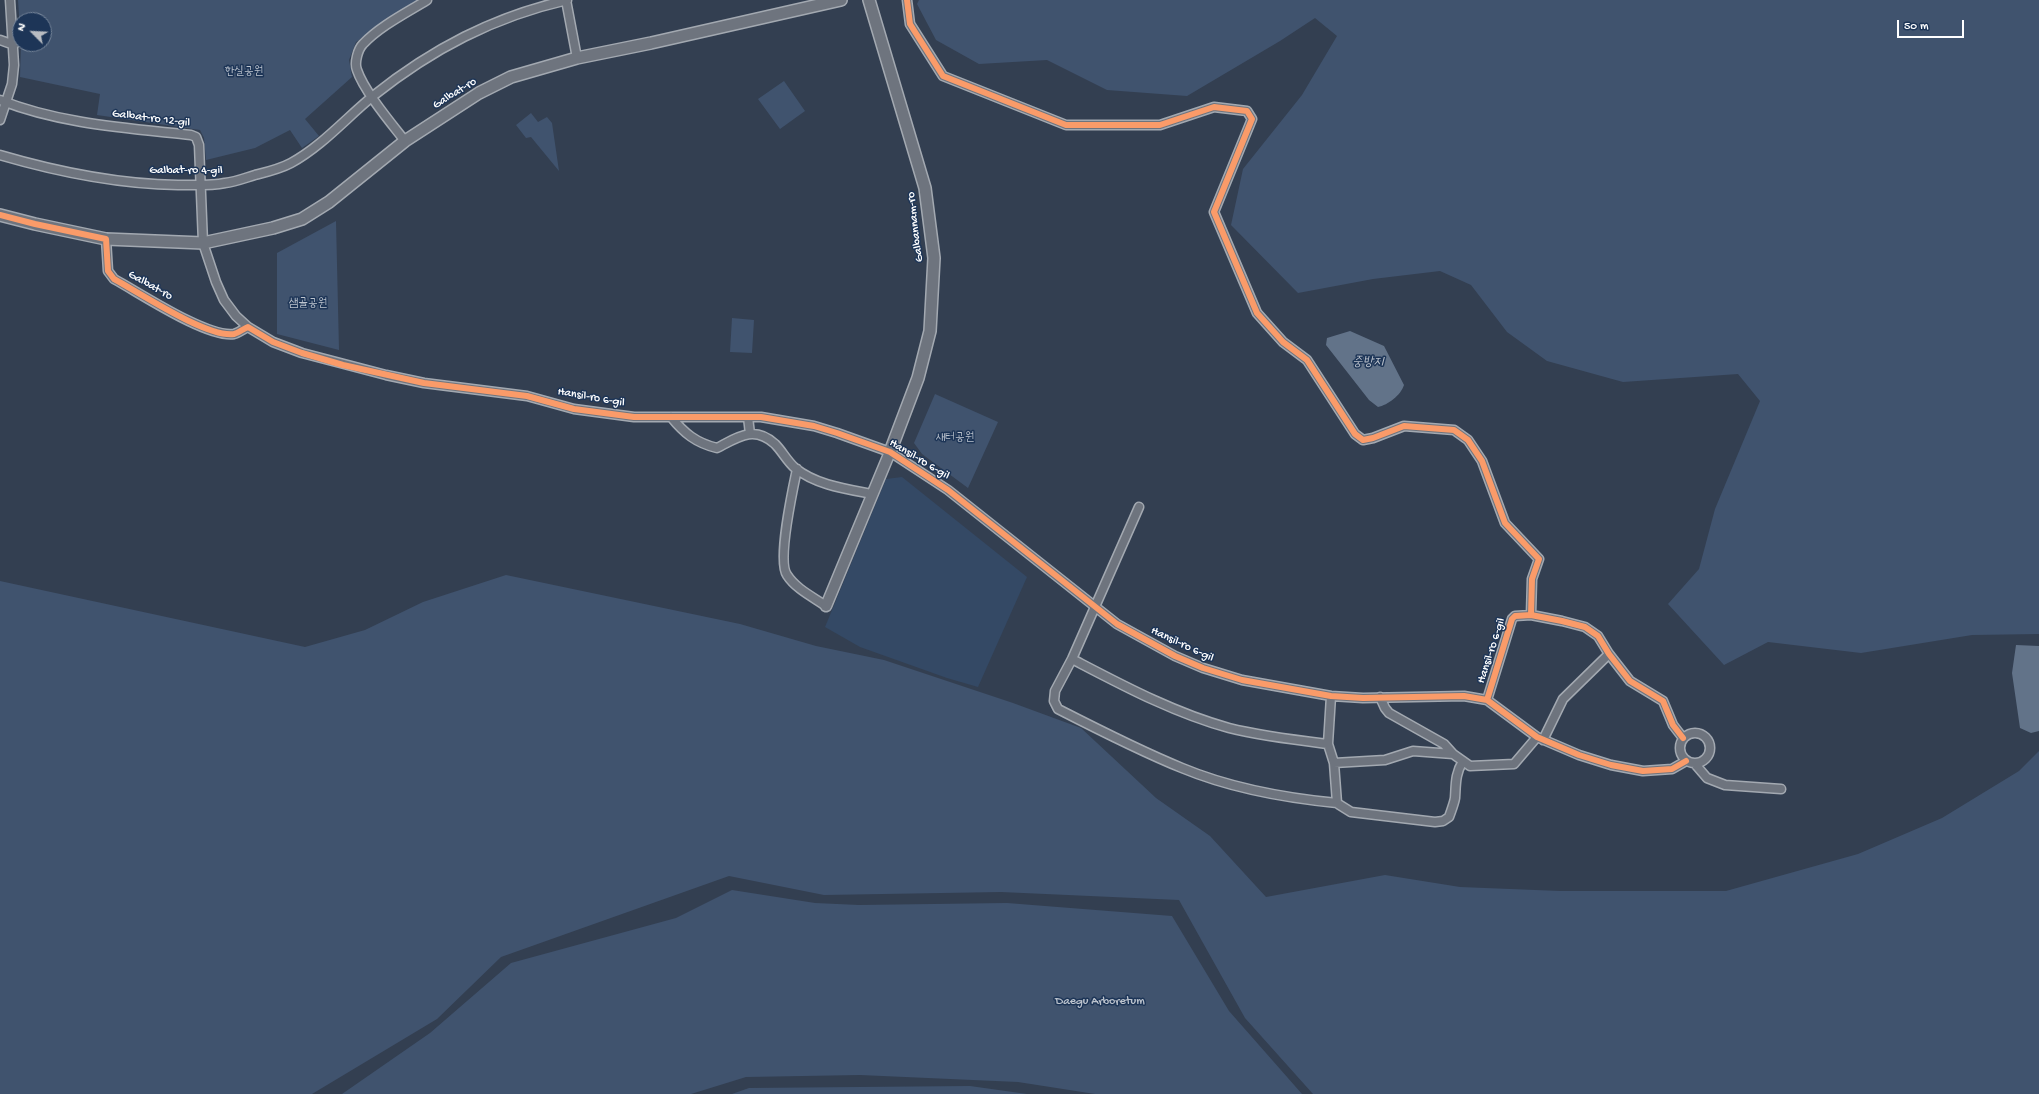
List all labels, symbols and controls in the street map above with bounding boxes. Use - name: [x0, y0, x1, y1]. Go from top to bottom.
- north arrow: [12, 12, 52, 52]
- scale bar: [1899, 12, 1966, 38]
- text: 50 m: [1904, 20, 1929, 34]
- text: N: [15, 22, 29, 33]
- park label: 한실공원: [225, 65, 263, 79]
- street label: Galbat-ro: [430, 75, 480, 113]
- street label: Galbat-ro 12-gil: [111, 107, 191, 131]
- street label: Galbat-ro 4-gil: [149, 164, 223, 178]
- street label: Galbannam-ro: [905, 191, 927, 263]
- street label: Galbat-ro: [125, 268, 175, 304]
- park label: 샘골공원: [289, 297, 327, 311]
- water label: 중방지: [1352, 355, 1384, 371]
- street label: Hansil-ro 6-gil: [556, 385, 626, 411]
- park label: 새터공원: [936, 431, 974, 445]
- street label: Hansil-ro 6-gil: [886, 436, 952, 484]
- street label: Hansil-ro 6-gil: [1475, 616, 1509, 686]
- street label: Hansil-ro 6-gil: [1148, 624, 1216, 666]
- park label: Daegu Arboretum: [1055, 995, 1145, 1009]

